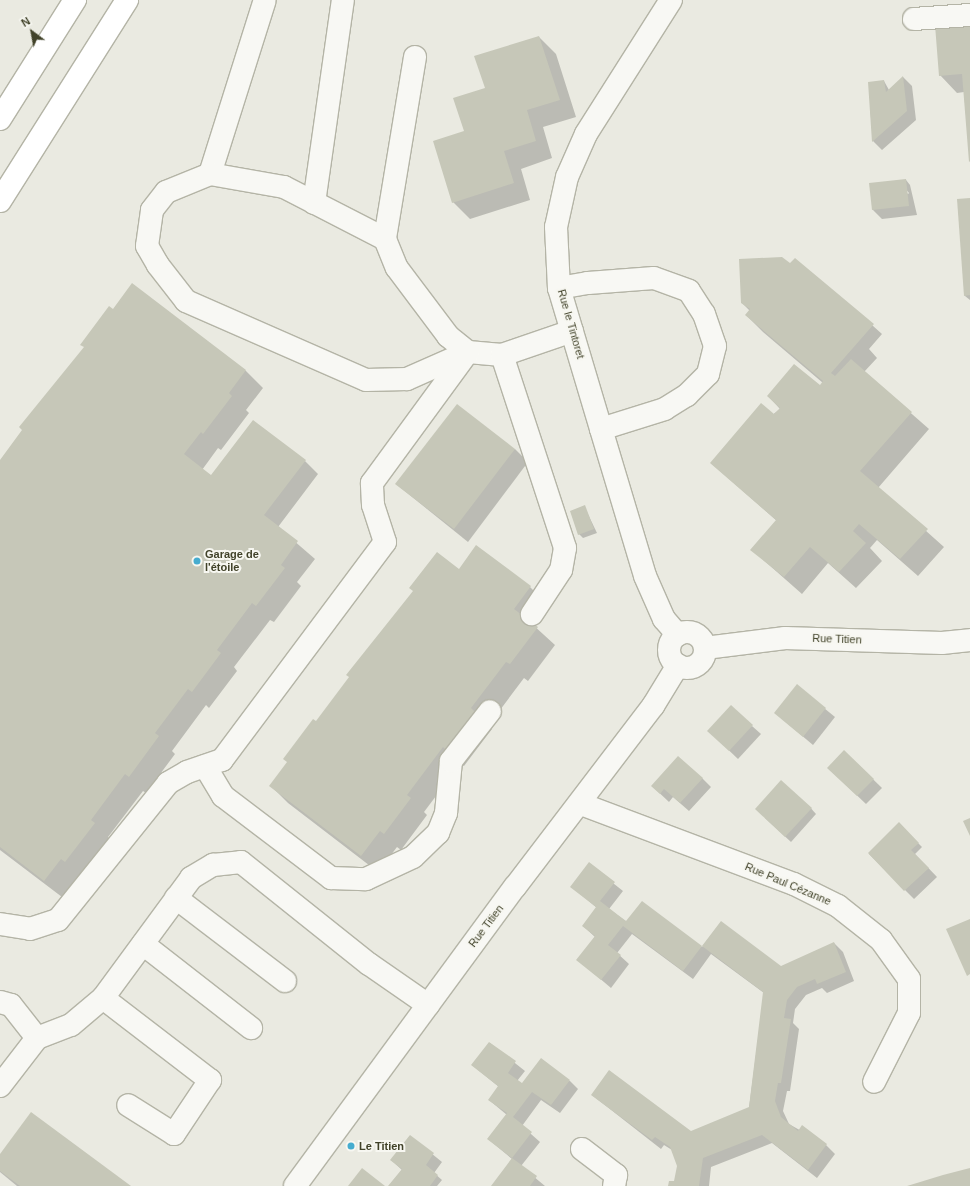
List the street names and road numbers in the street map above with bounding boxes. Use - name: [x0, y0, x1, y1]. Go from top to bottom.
- street label: Rue le Tintoret: [555, 288, 587, 360]
- street label: Rue Titien: [812, 632, 862, 646]
- street label: Rue Paul Cézanne: [743, 860, 833, 908]
- street label: Rue Titien: [466, 902, 506, 950]

